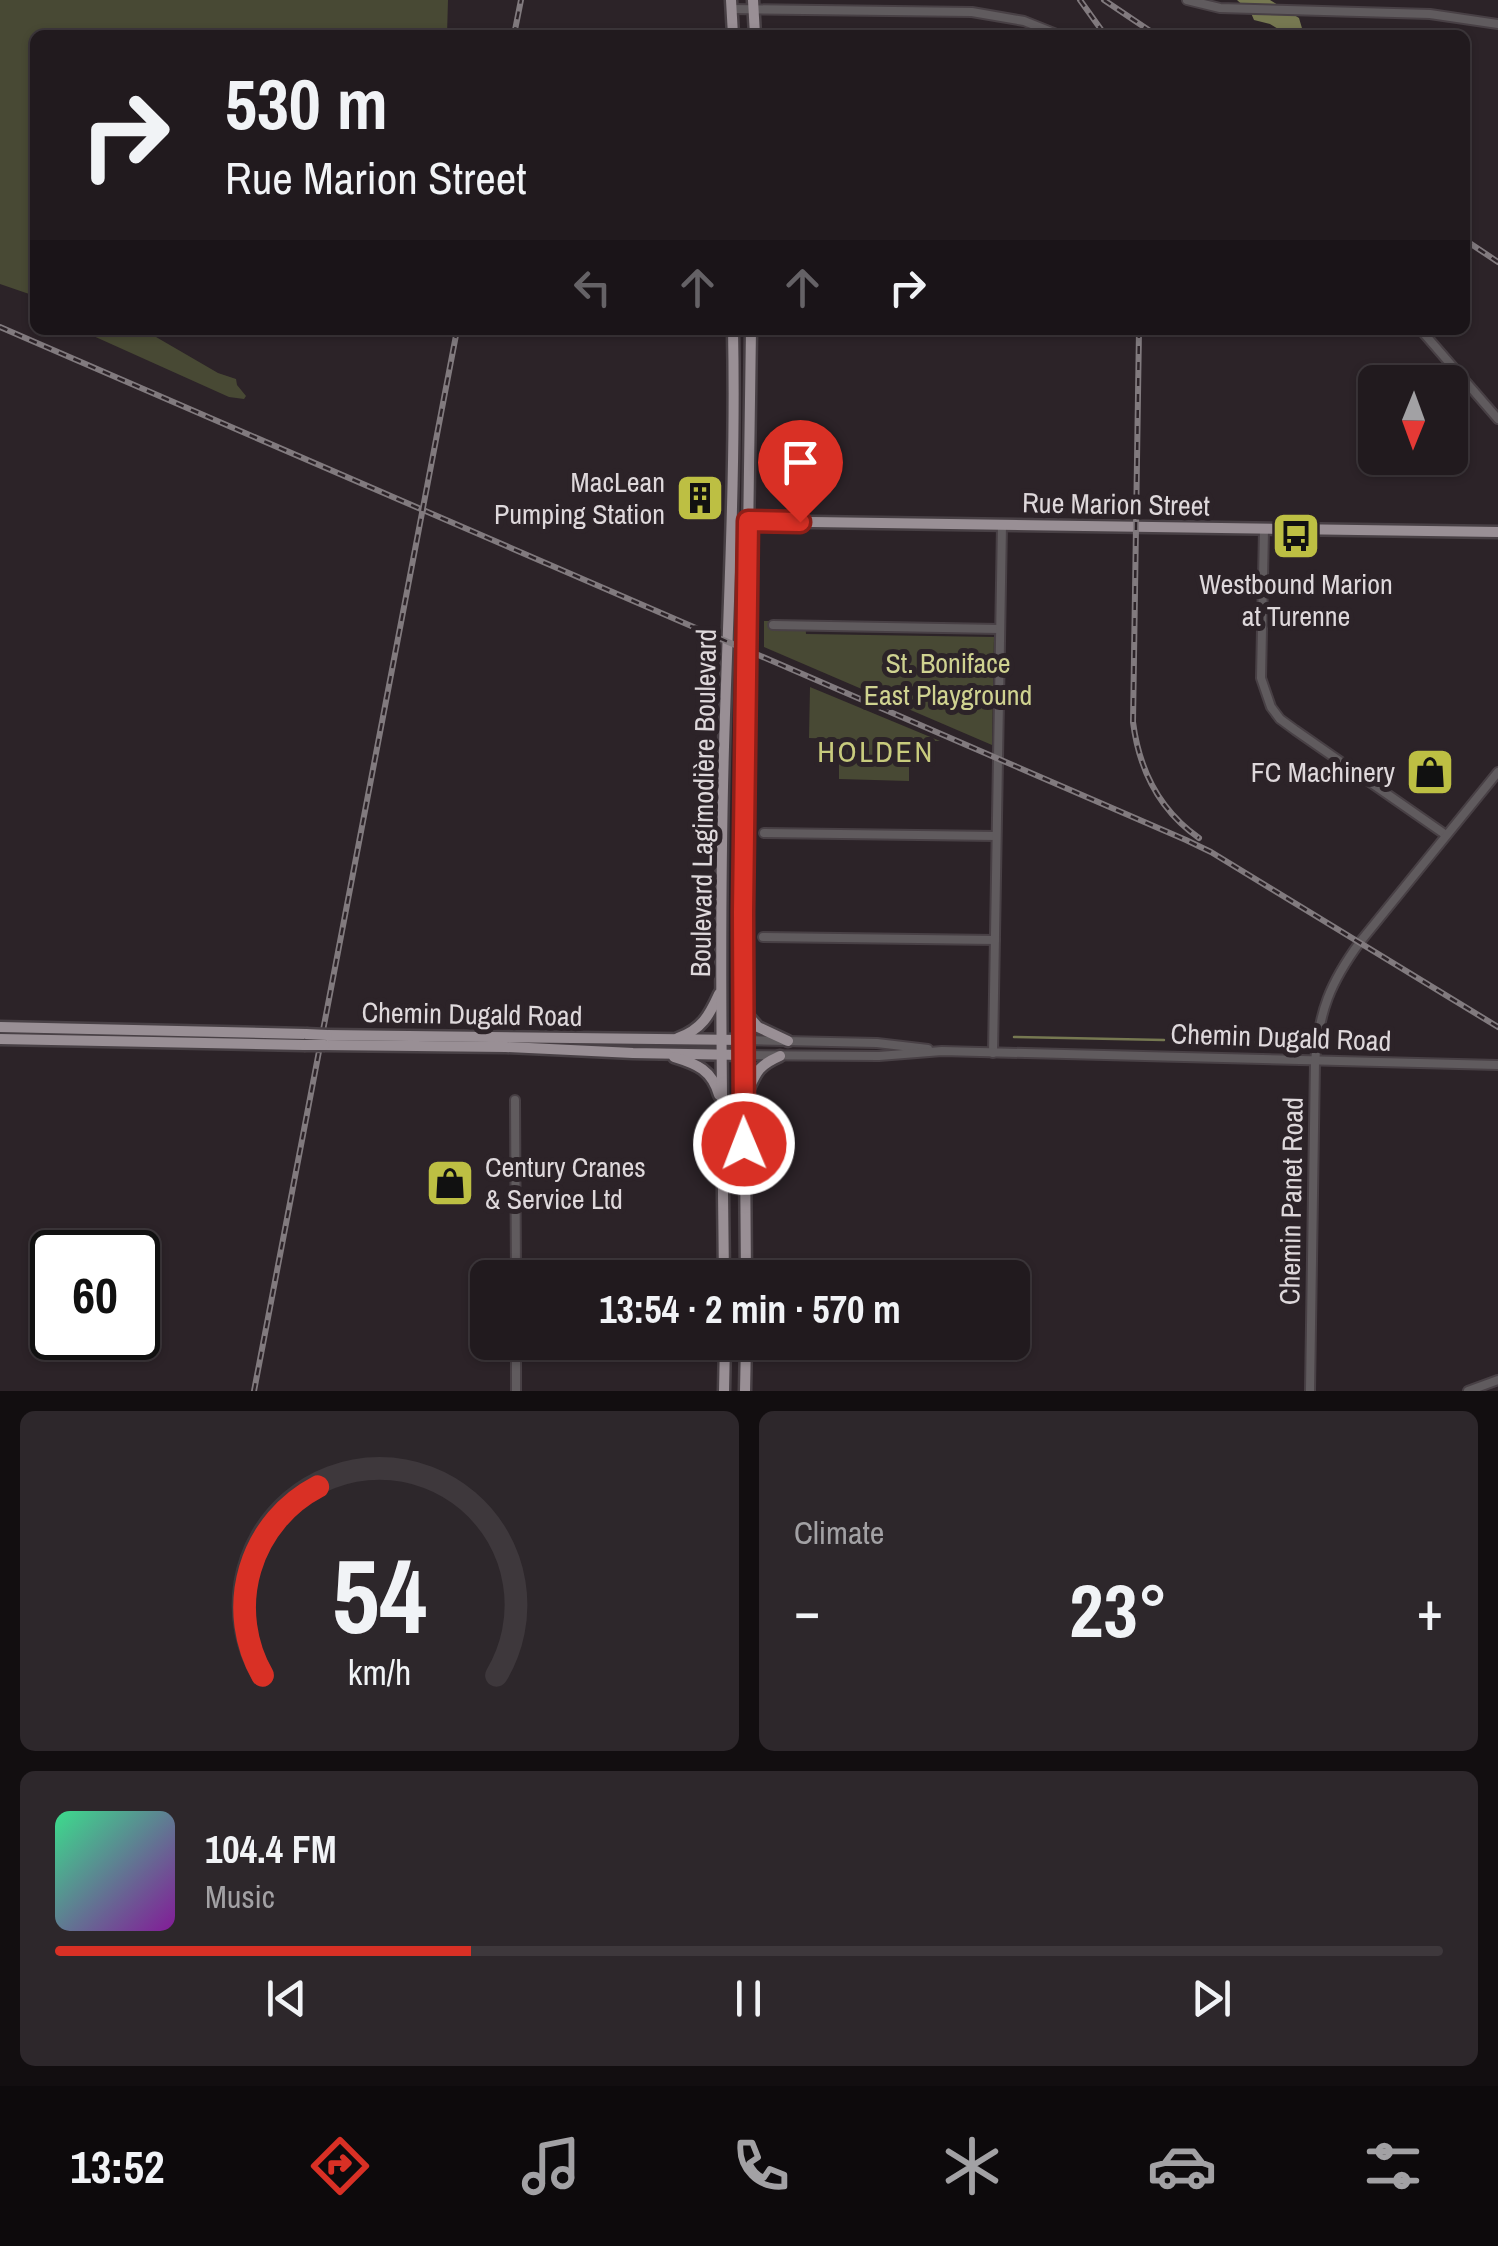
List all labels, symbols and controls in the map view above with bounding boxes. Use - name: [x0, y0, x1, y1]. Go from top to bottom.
- text: 530 m: [225, 57, 388, 151]
- icon: right: [60, 70, 190, 200]
- text: Rue Marion Street: [225, 147, 527, 208]
- icon: left: [565, 260, 620, 315]
- icon: ahead: [670, 260, 725, 315]
- icon: ahead: [775, 260, 830, 315]
- icon: right: [880, 260, 935, 315]
- north arrow: [1358, 365, 1468, 475]
- map controls: [1358, 365, 1468, 475]
- pin: [758, 420, 843, 523]
- icon: arrive: [773, 435, 828, 490]
- place label: MacLean Pumping Station: [494, 463, 665, 533]
- building icon: MacLean Pumping Station: [674, 472, 726, 524]
- street label: Rue Marion Street: [1022, 483, 1210, 525]
- bus stop icon: Westbound Marion at Turenne: [1270, 510, 1322, 562]
- place label: Westbound Marion at Turenne: [1199, 565, 1393, 635]
- street label: Boulevard Lagimodière Boulevard: [681, 628, 725, 978]
- park label: St. Boniface East Playground: [864, 644, 1032, 714]
- district label: HOLDEN: [817, 731, 935, 771]
- shop icon: FC Machinery: [1404, 746, 1456, 798]
- place label: FC Machinery: [1251, 753, 1396, 791]
- street label: Chemin Dugald Road: [361, 993, 583, 1035]
- street label: Chemin Dugald Road: [1170, 1014, 1392, 1060]
- position arrow: [692, 1092, 796, 1196]
- street label: Chemin Panet Road: [1270, 1097, 1312, 1305]
- place label: Century Cranes & Service Ltd: [485, 1148, 646, 1218]
- shop icon: Century Cranes & Service Ltd: [424, 1157, 476, 1209]
- speed limit sign: 60: [30, 1230, 160, 1360]
- text: 13:54 · 2 min · 570 m: [599, 1284, 901, 1335]
- text: Climate: [794, 1511, 884, 1554]
- text: 54: [332, 1525, 427, 1665]
- text: 23°: [1069, 1559, 1168, 1660]
- text: −: [794, 1573, 820, 1647]
- text: +: [1417, 1573, 1443, 1647]
- text: km/h: [348, 1648, 411, 1696]
- text: 104.4 FM: [205, 1824, 337, 1875]
- text: Music: [205, 1875, 275, 1918]
- icon: previous: [259, 1971, 314, 2026]
- icon: pause: [721, 1971, 776, 2026]
- icon: next: [1184, 1971, 1239, 2026]
- icon: directions: [305, 2131, 375, 2201]
- icon: music: [516, 2131, 586, 2201]
- icon: phone: [726, 2131, 796, 2201]
- icon: climate: [937, 2131, 1007, 2201]
- icon: car: [1147, 2131, 1217, 2201]
- icon: filters: [1358, 2131, 1428, 2201]
- text: 13:52: [70, 2136, 165, 2197]

